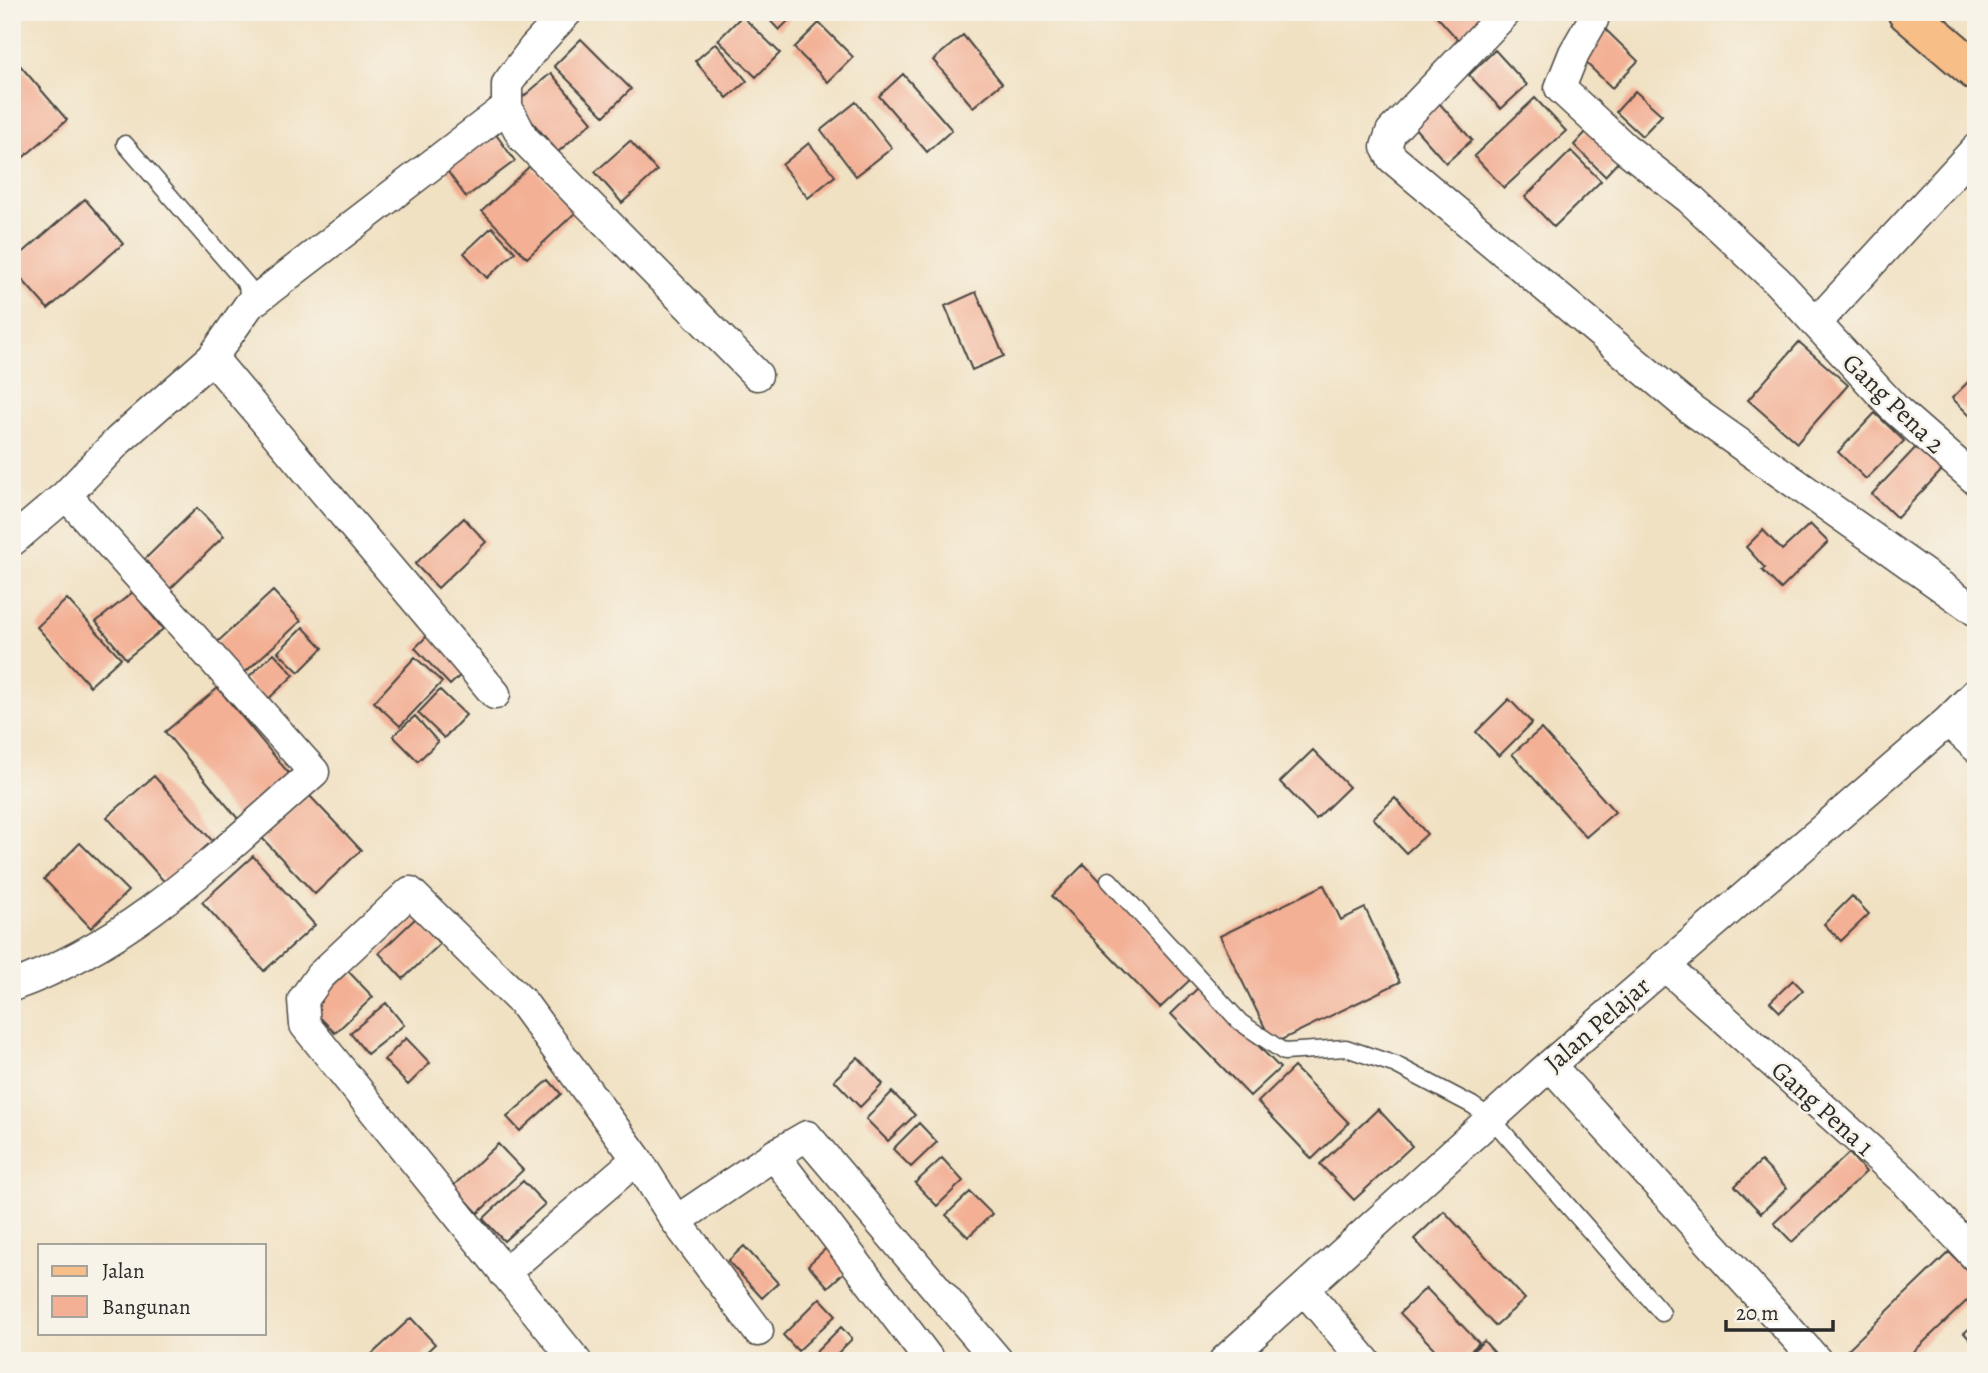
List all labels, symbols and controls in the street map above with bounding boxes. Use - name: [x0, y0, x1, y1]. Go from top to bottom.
- street label: Gang Pena 2: [1835, 346, 1953, 461]
- street label: Jalan Pelajar: [1537, 969, 1658, 1080]
- street label: Gang Pena 1: [1764, 1053, 1882, 1164]
- legend: [38, 1244, 266, 1334]
- text: Jalan: [102, 1257, 144, 1285]
- scale bar: [1726, 1289, 1832, 1333]
- text: Bangunan: [102, 1293, 191, 1321]
- text: 20 m: [1736, 1299, 1779, 1327]

